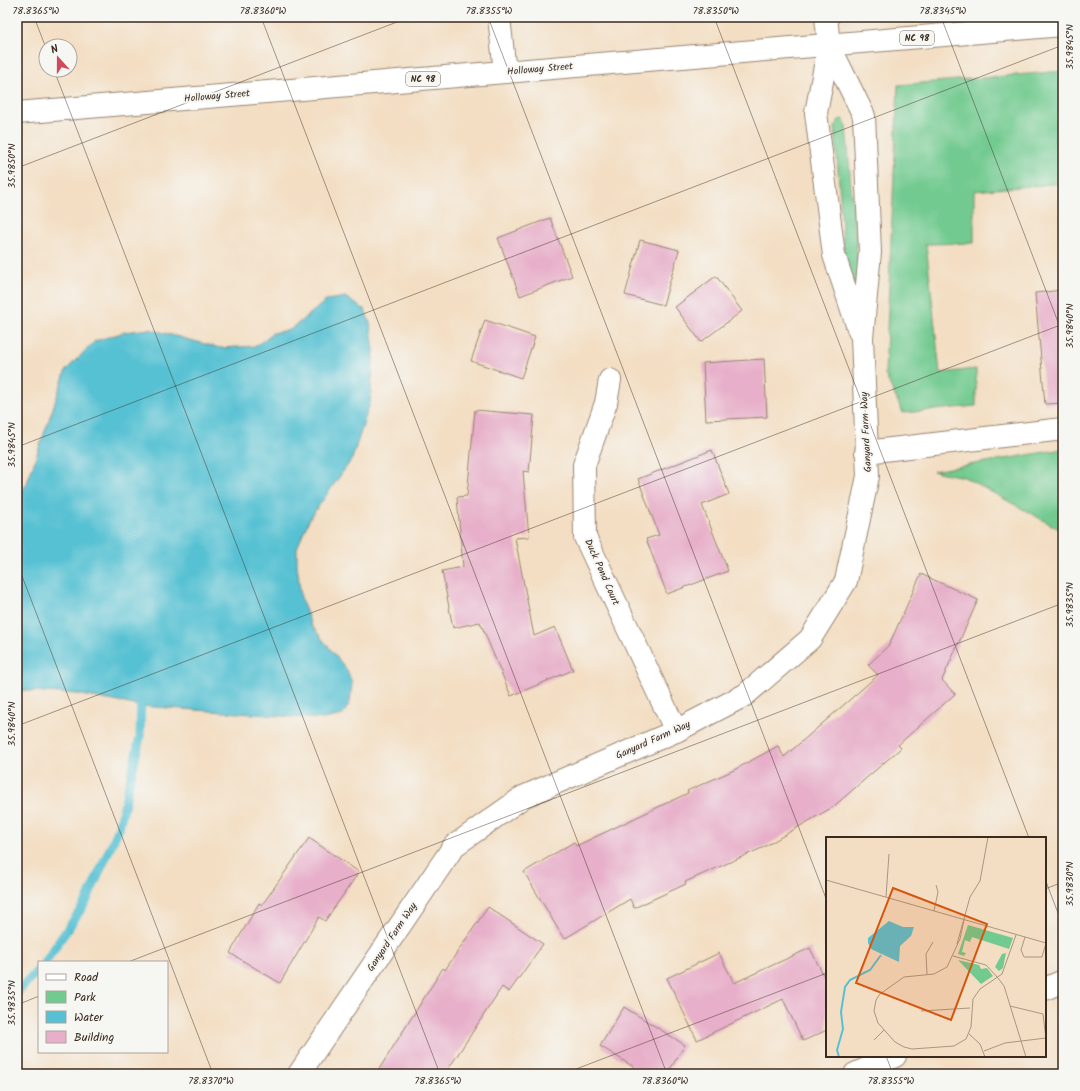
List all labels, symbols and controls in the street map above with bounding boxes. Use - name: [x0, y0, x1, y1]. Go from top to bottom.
- text: 78.8365°W: [13, 3, 60, 19]
- text: 78.8360°W: [240, 3, 286, 19]
- text: 78.8355°W: [466, 3, 513, 19]
- text: 78.8350°W: [693, 3, 739, 19]
- text: 78.8345°W: [920, 3, 967, 19]
- text: 35.9845°N: [1062, 24, 1078, 70]
- road number: NC 98: [900, 31, 934, 45]
- north arrow: [38, 38, 78, 78]
- text: N: [48, 40, 61, 59]
- street label: Holloway Street: [506, 58, 574, 80]
- road number: NC 98: [406, 72, 440, 86]
- street label: Holloway Street: [183, 85, 251, 107]
- text: 35.9850°N: [4, 143, 20, 188]
- text: 35.9840°N: [1062, 303, 1078, 349]
- street label: Ganyard Farm Way: [856, 391, 876, 472]
- text: 35.9845°N: [4, 422, 20, 468]
- street label: Duck Pond Court: [580, 536, 624, 608]
- text: 35.9835°N: [1062, 582, 1078, 628]
- text: 35.9840°N: [4, 701, 20, 747]
- street label: Ganyard Farm Way: [613, 716, 693, 764]
- inset map: [826, 837, 1046, 1057]
- text: 35.9830°N: [1062, 861, 1078, 907]
- street label: Ganyard Farm Way: [363, 899, 421, 975]
- legend: [38, 961, 168, 1053]
- text: Road: [74, 968, 99, 987]
- text: 35.9835°N: [4, 980, 20, 1026]
- text: Park: [74, 988, 96, 1007]
- text: Water: [74, 1008, 104, 1027]
- text: Building: [74, 1028, 114, 1047]
- text: 78.8370°W: [188, 1073, 234, 1089]
- text: 78.8365°W: [415, 1073, 462, 1089]
- text: 78.8360°W: [642, 1073, 688, 1089]
- text: 78.8355°W: [868, 1073, 915, 1089]

